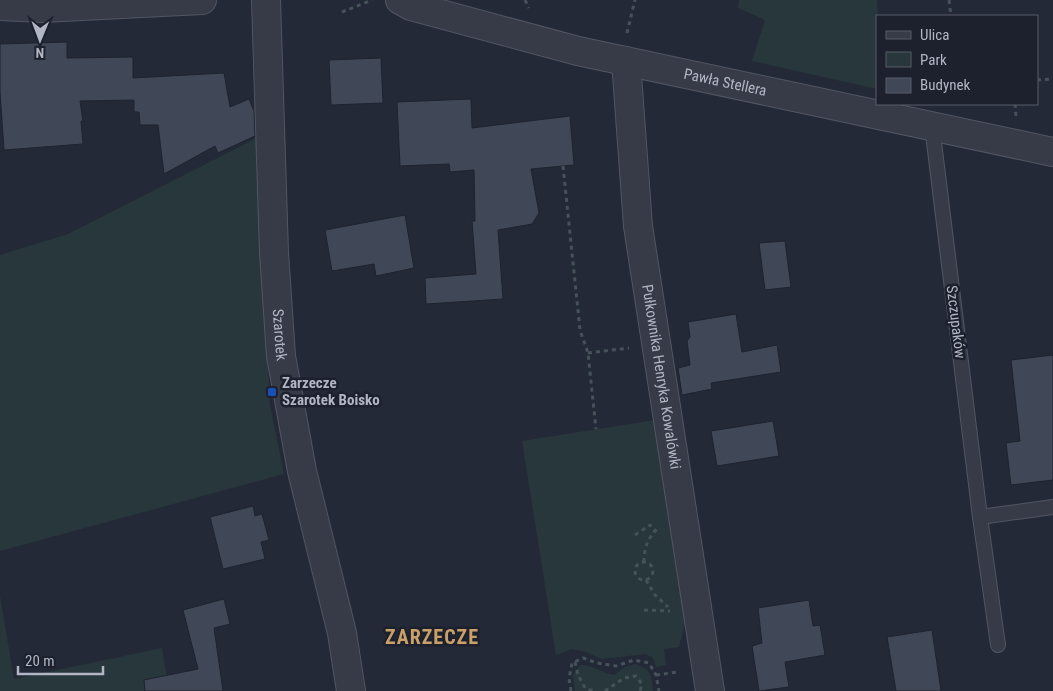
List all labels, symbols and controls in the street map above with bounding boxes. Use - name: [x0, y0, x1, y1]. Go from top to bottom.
- north arrow: [15, 15, 65, 65]
- legend: [876, 15, 1038, 105]
- text: Ulica: [920, 26, 949, 44]
- text: N: [35, 45, 44, 61]
- text: Park: [920, 51, 947, 69]
- street label: Pawła Stellera: [682, 65, 768, 100]
- text: Budynek: [920, 76, 970, 94]
- street label: Pułkownika Henryka Kowalówki: [638, 283, 685, 470]
- street label: Szczupaków: [943, 284, 969, 360]
- street label: Szarotek: [269, 308, 291, 362]
- place label: Zarzecze Szarotek Boisko: [282, 374, 380, 409]
- marker: Zarzecze Szarotek Boisko: [266, 386, 278, 398]
- district label: ZARZECZE: [385, 625, 479, 649]
- scale bar: [18, 644, 102, 676]
- text: 20 m: [25, 652, 55, 670]

